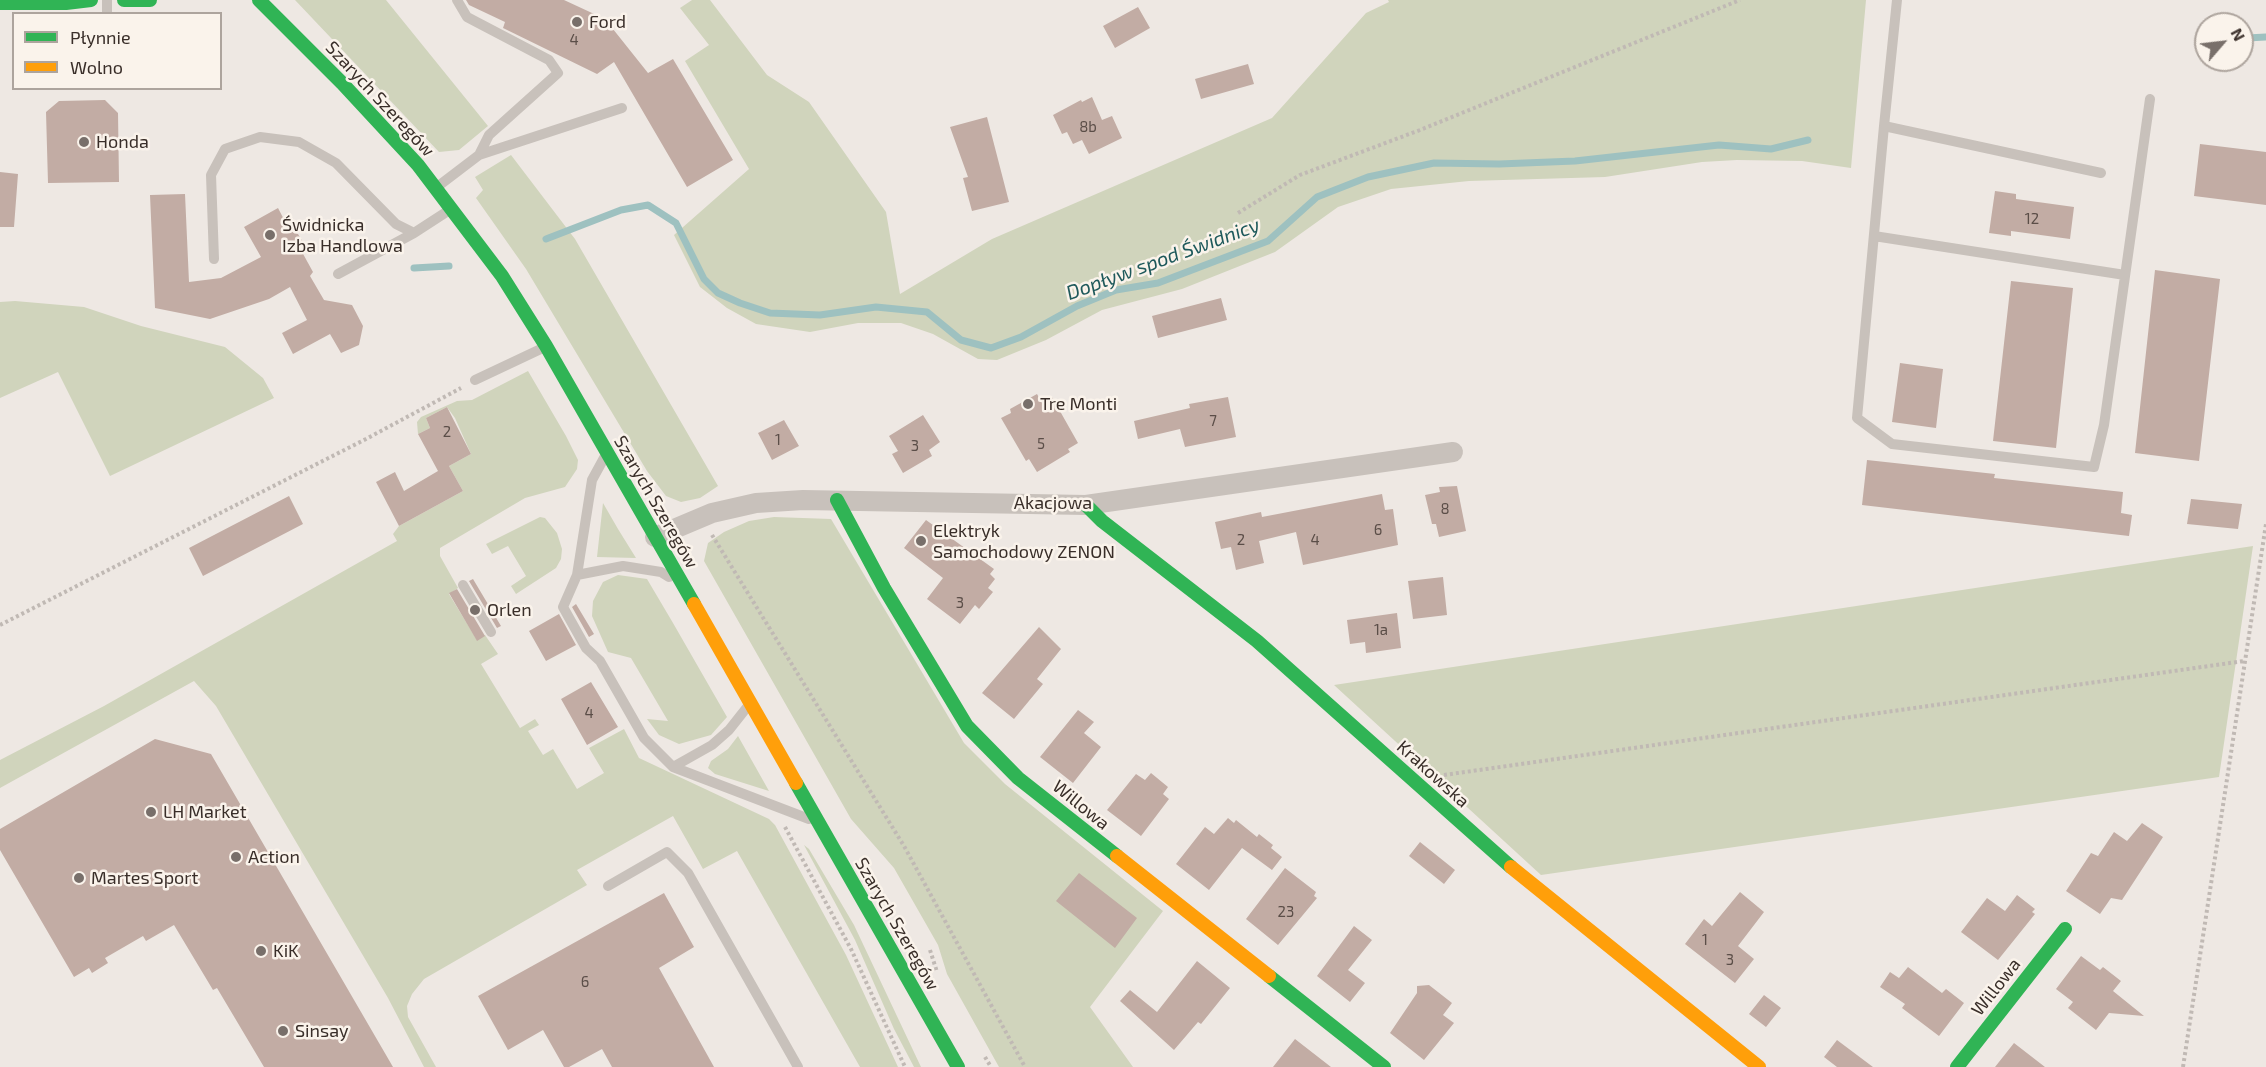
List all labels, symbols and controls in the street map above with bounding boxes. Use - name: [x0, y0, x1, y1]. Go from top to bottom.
- place label: Ford: [589, 11, 626, 33]
- legend: [12, 12, 222, 90]
- north arrow: [2194, 12, 2254, 72]
- marker: Ford: [570, 15, 584, 29]
- text: N: [2227, 25, 2250, 44]
- text: Płynnie: [70, 26, 131, 48]
- house number: 4: [569, 31, 579, 49]
- street label: Szarych Szeregów: [321, 37, 439, 161]
- text: Wolno: [70, 56, 123, 78]
- house number: 8b: [1079, 118, 1097, 136]
- place label: Honda: [96, 131, 149, 153]
- marker: Honda: [77, 135, 91, 149]
- house number: 12: [2025, 210, 2039, 228]
- water label: Dopływ spod Świdnicy: [1063, 213, 1263, 305]
- place label: Świdnicka Izba Handlowa: [282, 214, 403, 256]
- marker: Świdnicka Izba Handlowa: [263, 228, 277, 242]
- place label: Tre Monti: [1040, 393, 1117, 415]
- marker: Tre Monti: [1021, 397, 1035, 411]
- house number: 7: [1209, 412, 1217, 430]
- house number: 2: [443, 423, 451, 441]
- house number: 1: [775, 431, 781, 449]
- street label: Szarych Szeregów: [609, 432, 703, 572]
- house number: 5: [1037, 435, 1045, 453]
- house number: 3: [911, 437, 919, 455]
- street label: Akacjowa: [1014, 492, 1092, 514]
- house number: 8: [1440, 500, 1450, 518]
- place label: Elektryk Samochodowy ZENON: [933, 520, 1115, 562]
- house number: 6: [1374, 521, 1382, 539]
- house number: 2: [1237, 531, 1245, 549]
- house number: 4: [1310, 531, 1320, 549]
- marker: Elektryk Samochodowy ZENON: [914, 534, 928, 548]
- house number: 3: [956, 594, 964, 612]
- place label: Orlen: [487, 599, 532, 621]
- marker: Orlen: [468, 603, 482, 617]
- house number: 1a: [1374, 621, 1388, 639]
- house number: 4: [584, 704, 594, 722]
- street label: Krakowska: [1392, 736, 1474, 812]
- street label: Willowa: [1048, 776, 1114, 834]
- place label: LH Market: [163, 801, 247, 823]
- marker: LH Market: [144, 805, 158, 819]
- place label: Action: [248, 846, 300, 868]
- marker: Action: [229, 850, 243, 864]
- street label: Szarych Szeregów: [850, 854, 944, 994]
- place label: Martes Sport: [91, 867, 198, 889]
- marker: Martes Sport: [72, 871, 86, 885]
- house number: 23: [1278, 903, 1294, 921]
- house number: 1: [1702, 931, 1708, 949]
- place label: KiK: [273, 940, 299, 962]
- marker: KiK: [254, 944, 268, 958]
- house number: 3: [1726, 951, 1734, 969]
- street label: Willowa: [1967, 954, 2025, 1020]
- house number: 6: [581, 973, 589, 991]
- place label: Sinsay: [295, 1020, 349, 1042]
- marker: Sinsay: [276, 1024, 290, 1038]

